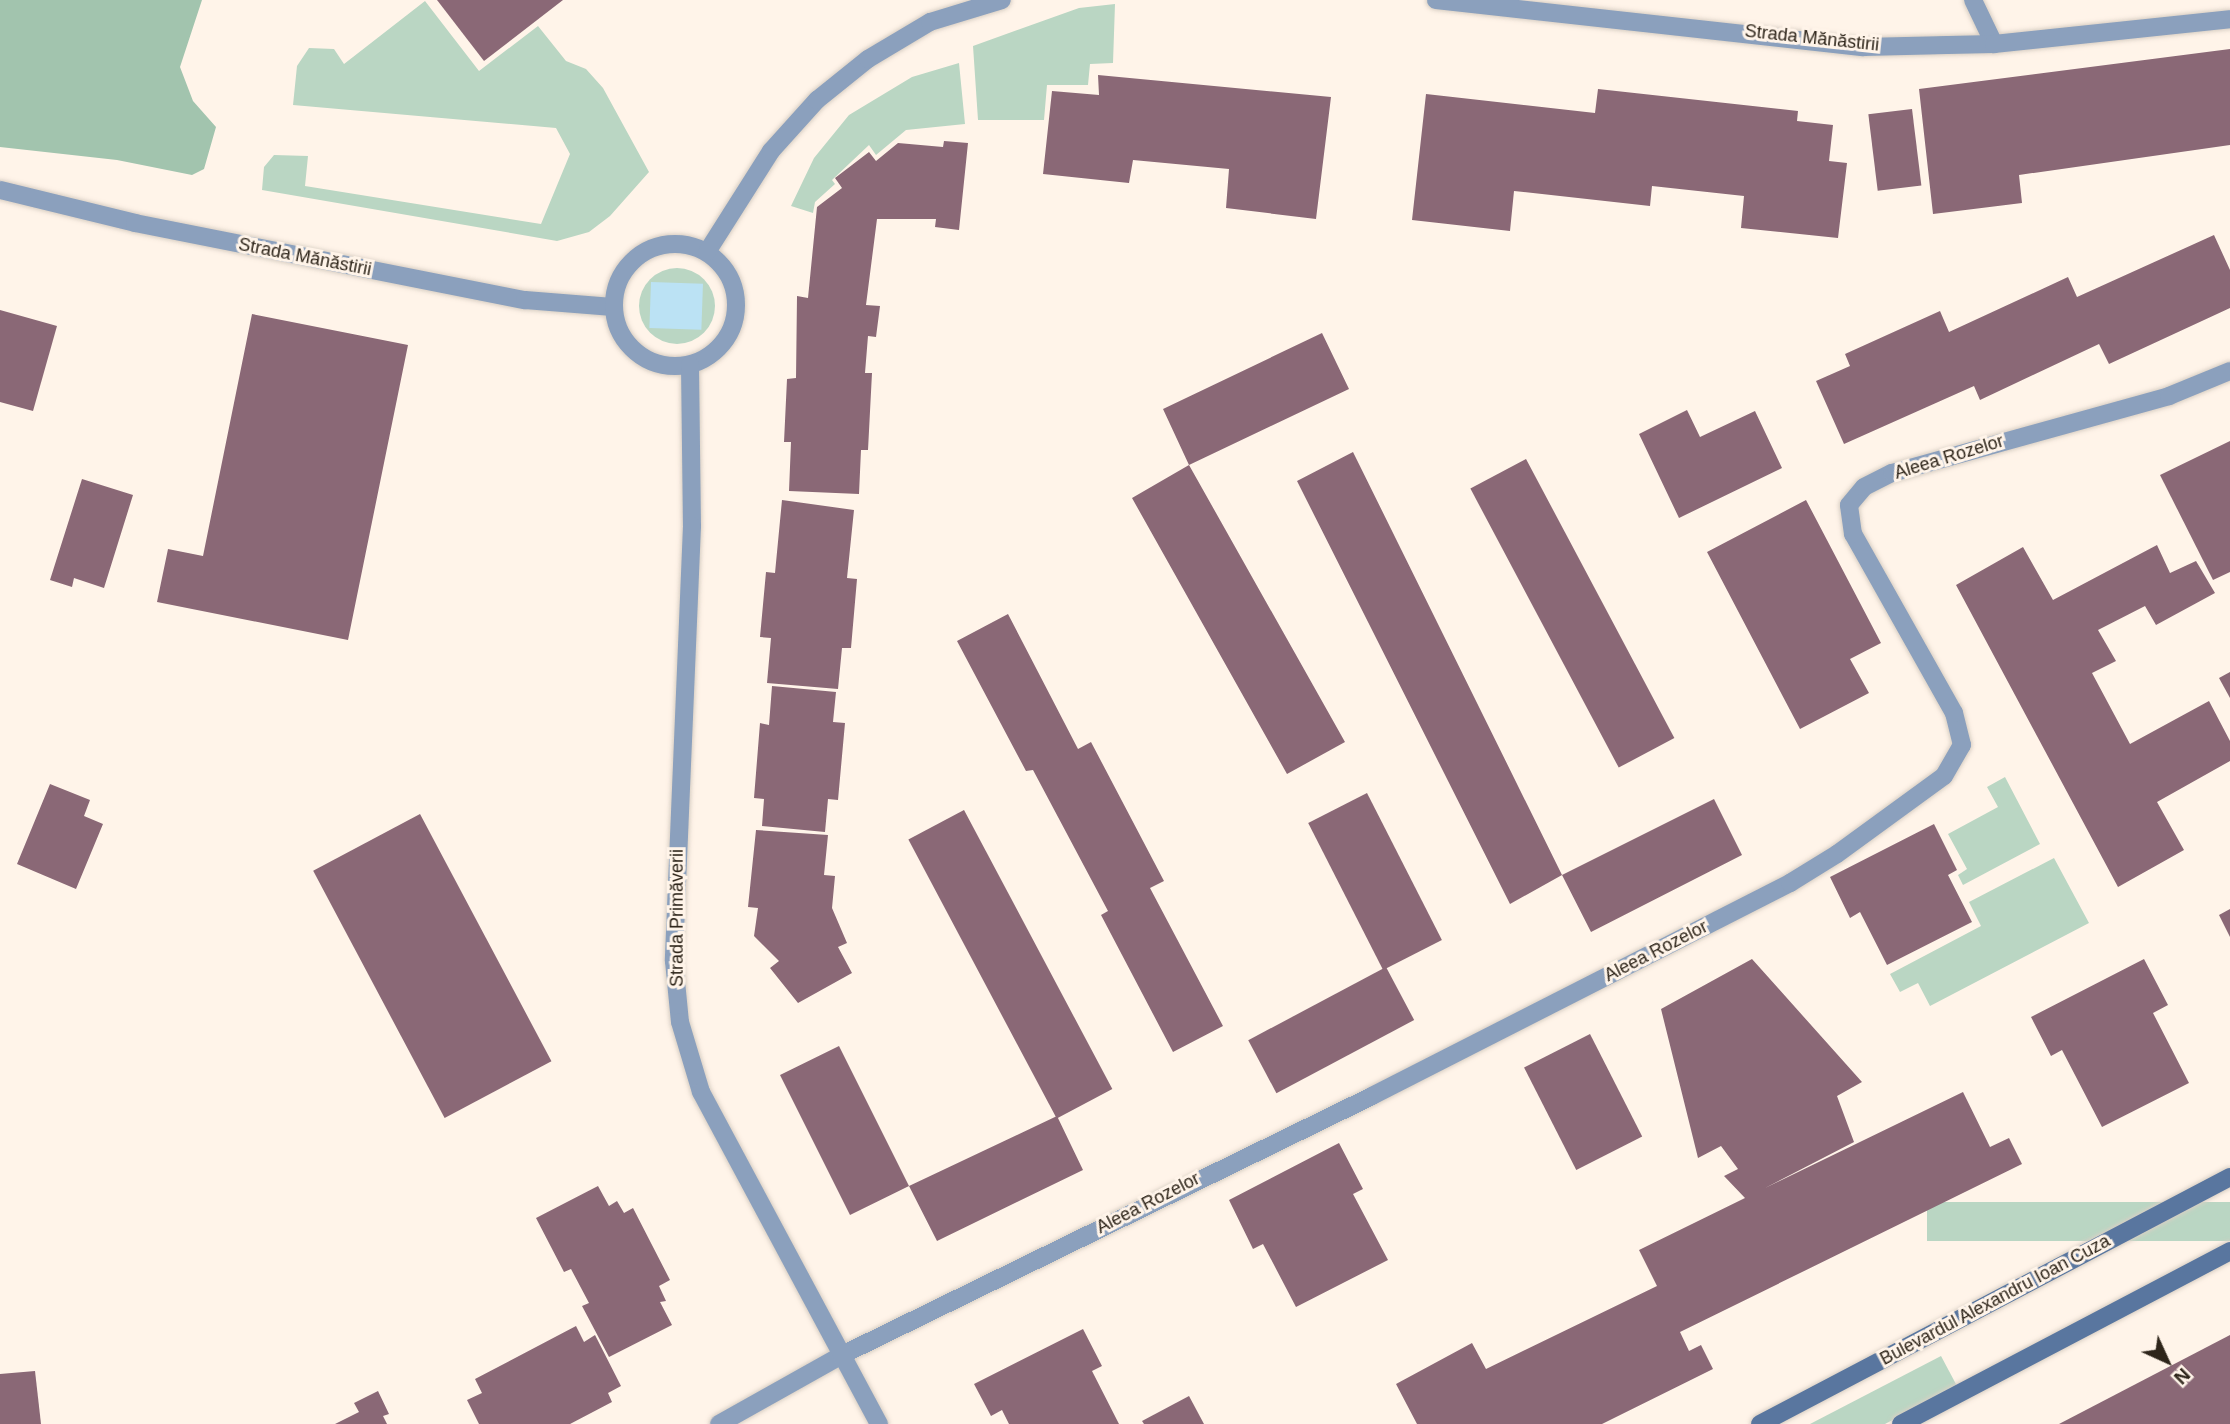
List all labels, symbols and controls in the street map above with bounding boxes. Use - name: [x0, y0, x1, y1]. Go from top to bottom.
- street label: Strada Mănăstirii: [1744, 20, 1880, 56]
- street label: Strada Mănăstirii: [237, 234, 373, 280]
- street label: Aleea Rozelor: [1892, 430, 2006, 484]
- street label: Strada Primăverii: [666, 849, 688, 987]
- street label: Aleea Rozelor: [1601, 916, 1711, 986]
- street label: Aleea Rozelor: [1093, 1168, 1203, 1238]
- street label: Bulevardul Alexandru Ioan Cuza: [1876, 1230, 2114, 1370]
- north arrow: [2132, 1326, 2202, 1396]
- text: N: [2170, 1364, 2194, 1388]

